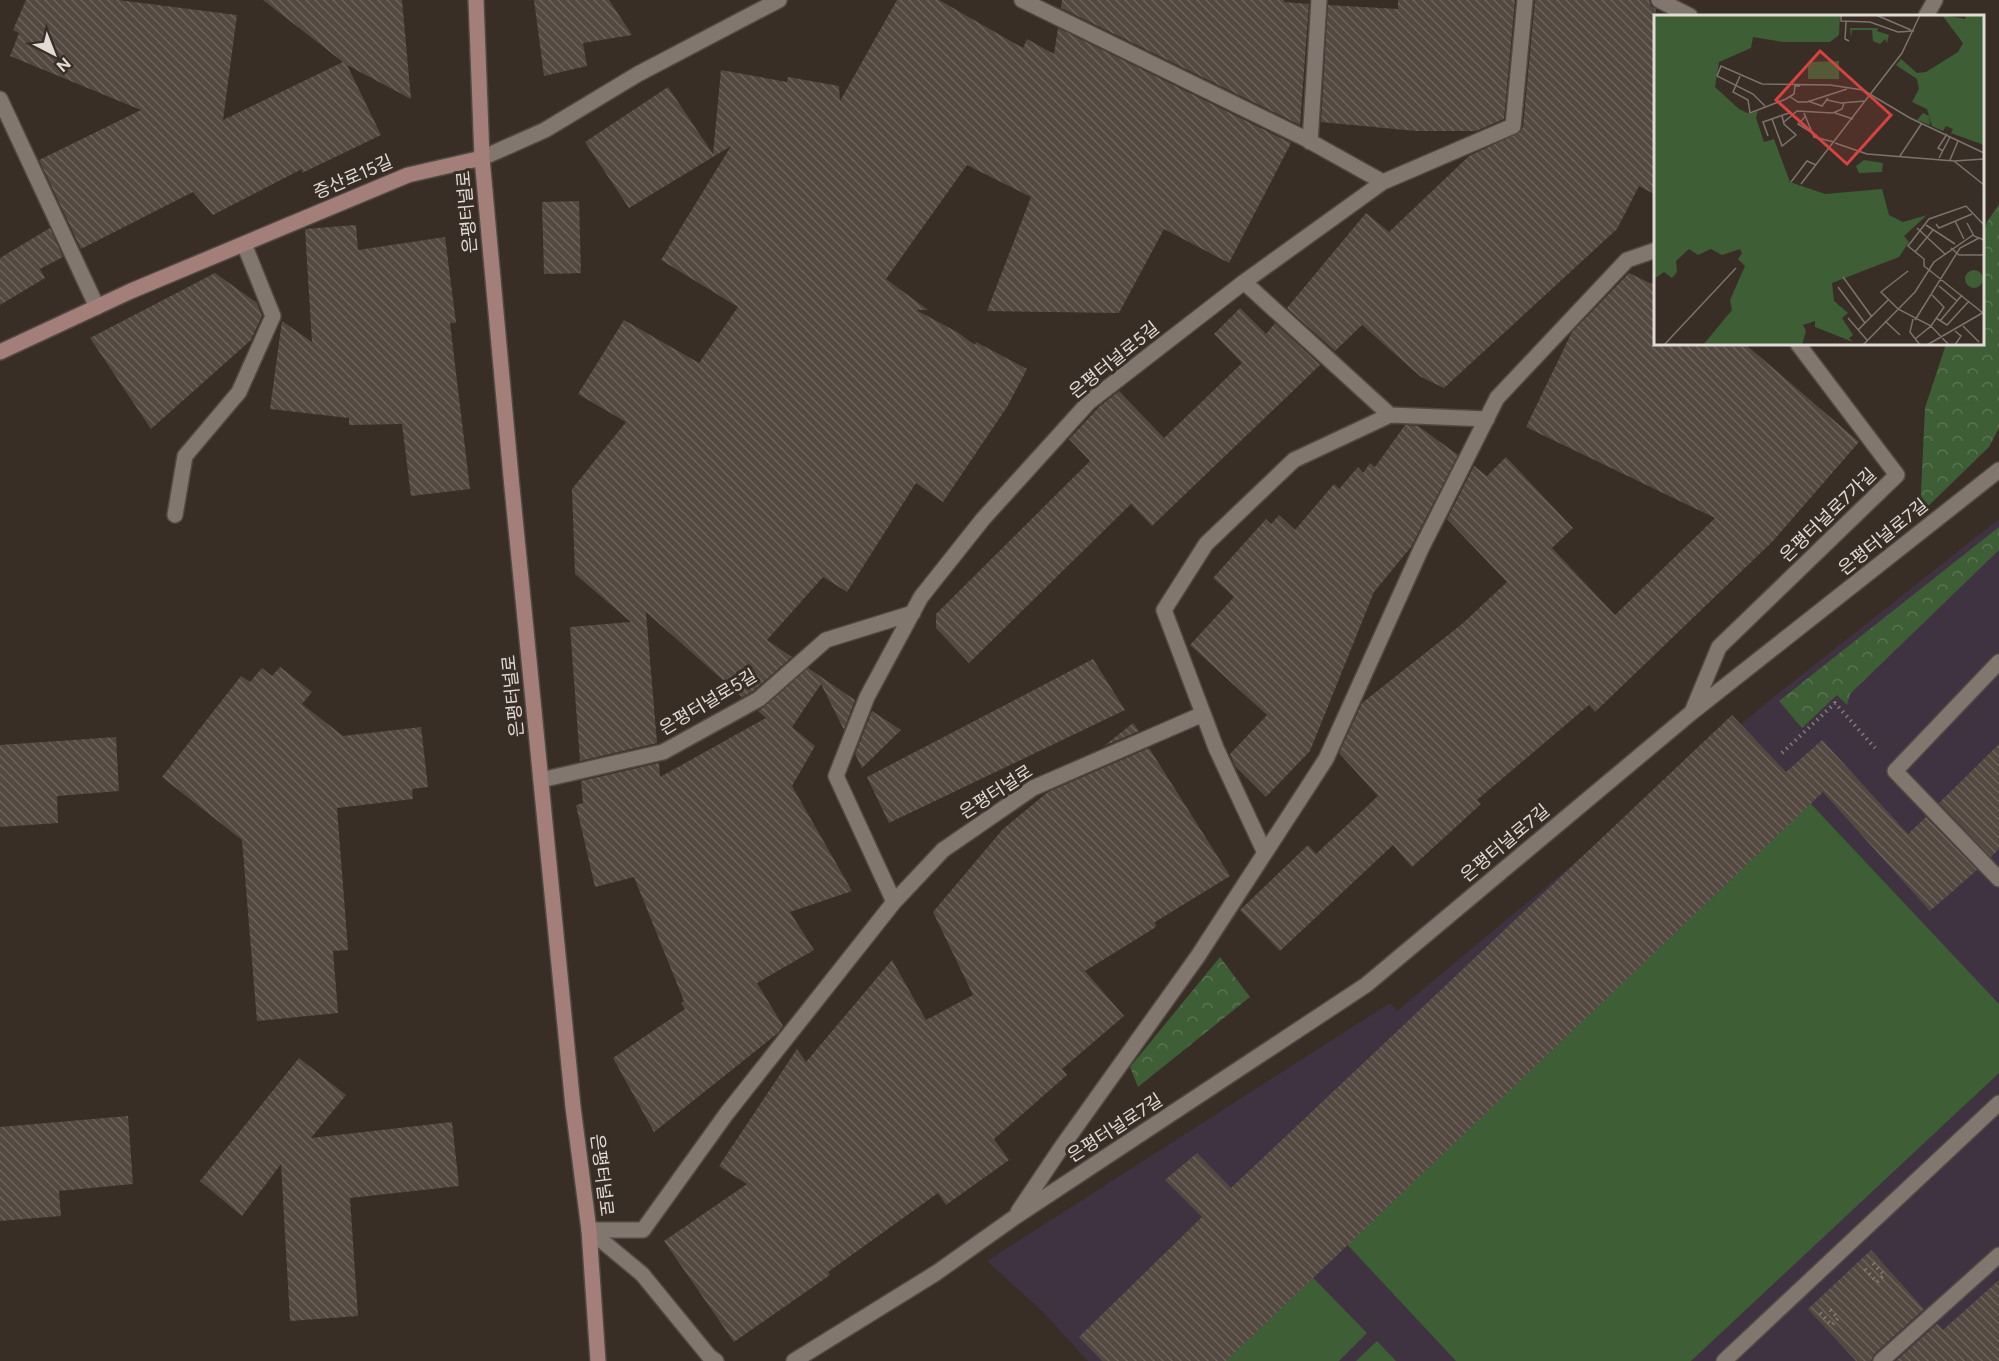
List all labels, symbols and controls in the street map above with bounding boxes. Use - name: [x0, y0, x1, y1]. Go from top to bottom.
- inset map: [1654, 15, 1984, 345]
- north arrow: [24, 24, 84, 84]
- text: N: [53, 54, 75, 76]
- street label: 증산로15길: [310, 150, 396, 204]
- street label: 은평터널로: [452, 170, 482, 254]
- street label: 은평터널로5길: [1064, 317, 1164, 403]
- street label: 은평터널로7가길: [1775, 463, 1881, 567]
- street label: 은평터널로7길: [1834, 494, 1932, 580]
- street label: 은평터널로: [498, 654, 528, 738]
- street label: 은평터널로5길: [655, 664, 761, 740]
- street label: 은평터널로: [955, 760, 1037, 824]
- street label: 은평터널로7길: [1456, 800, 1554, 886]
- street label: 은평터널로7길: [1063, 1089, 1167, 1167]
- street label: 은평터널로: [586, 1133, 618, 1217]

